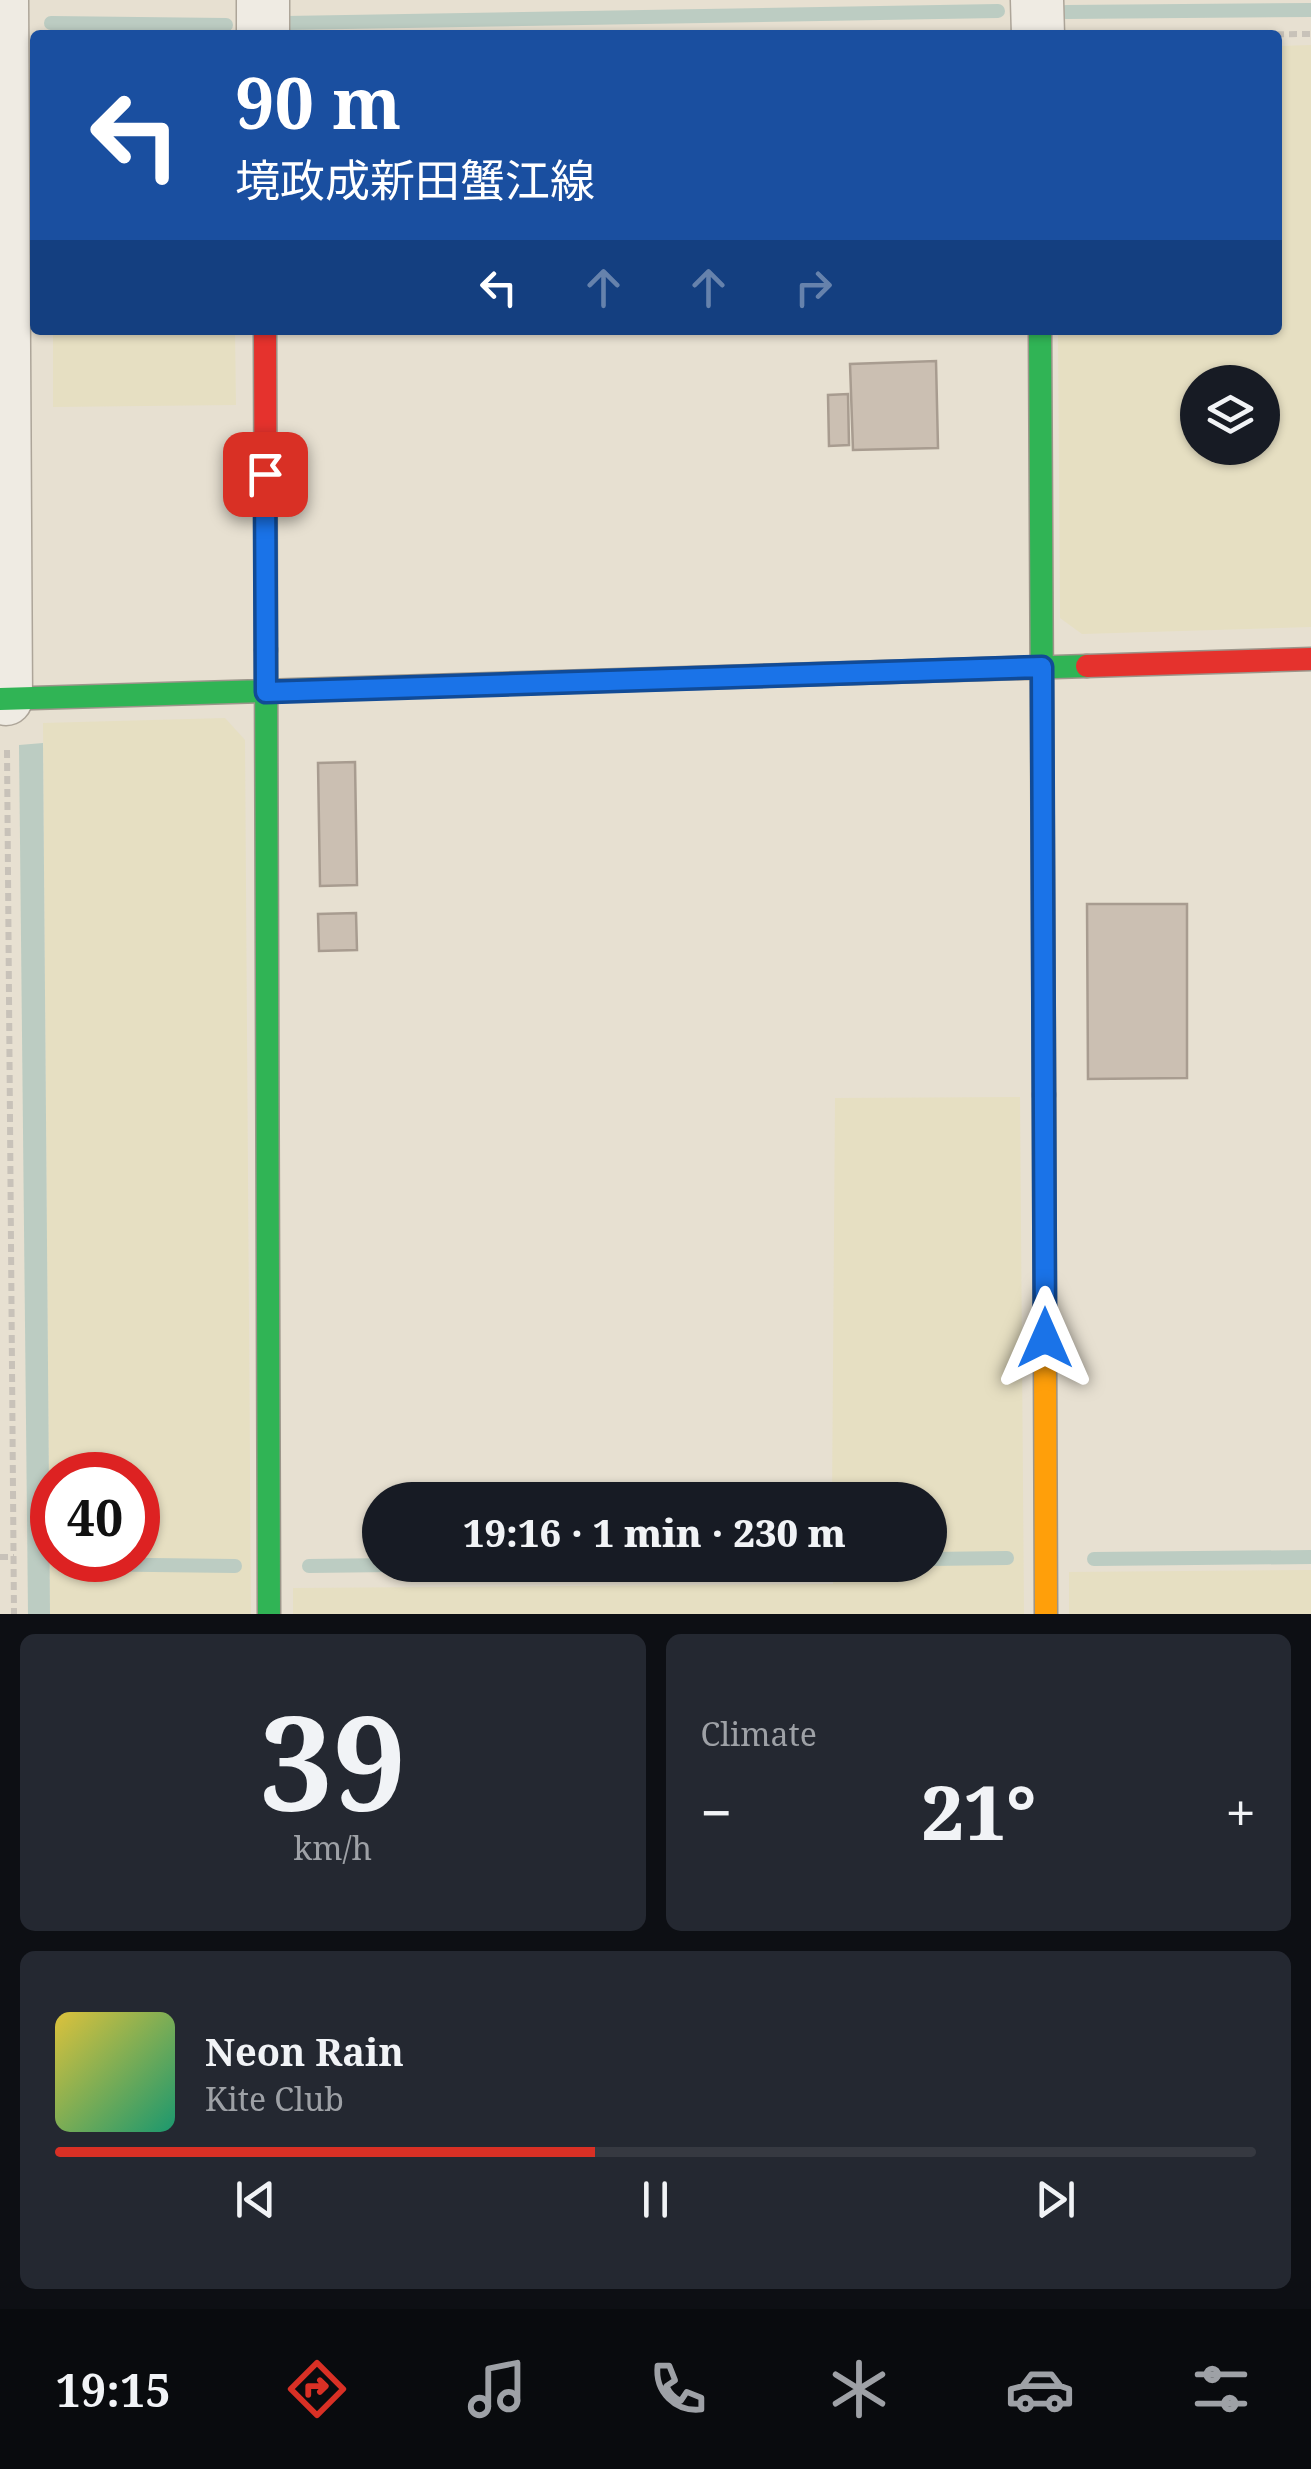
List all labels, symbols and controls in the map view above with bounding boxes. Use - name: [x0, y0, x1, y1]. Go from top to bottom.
- text: 90 m: [235, 54, 401, 150]
- icon: left: [70, 70, 200, 200]
- text: 境政成新田蟹江線: [235, 149, 595, 210]
- icon: left: [471, 260, 526, 315]
- icon: ahead: [576, 260, 631, 315]
- icon: ahead: [681, 260, 736, 315]
- icon: right: [786, 260, 841, 315]
- map controls: [1180, 365, 1280, 465]
- button: layers: [1180, 365, 1280, 465]
- pin: [223, 432, 308, 517]
- icon: arrive: [238, 447, 293, 502]
- position arrow: [993, 1286, 1097, 1390]
- speed limit sign: 40: [30, 1452, 160, 1582]
- text: 19:16 · 1 min · 230 m: [463, 1506, 846, 1558]
- text: 39: [259, 1672, 406, 1849]
- text: Climate: [701, 1712, 817, 1755]
- text: 21°: [921, 1760, 1036, 1862]
- text: −: [701, 1774, 732, 1849]
- text: +: [1225, 1774, 1256, 1849]
- text: km/h: [294, 1826, 372, 1869]
- text: Neon Rain: [205, 2025, 404, 2077]
- text: Kite Club: [205, 2077, 344, 2120]
- icon: previous: [228, 2172, 283, 2227]
- icon: pause: [628, 2172, 683, 2227]
- icon: next: [1028, 2172, 1083, 2227]
- icon: directions: [282, 2354, 352, 2424]
- icon: music: [462, 2354, 532, 2424]
- icon: phone: [643, 2354, 713, 2424]
- icon: climate: [824, 2354, 894, 2424]
- icon: car: [1005, 2354, 1075, 2424]
- icon: filters: [1186, 2354, 1256, 2424]
- text: 19:15: [55, 2359, 171, 2420]

